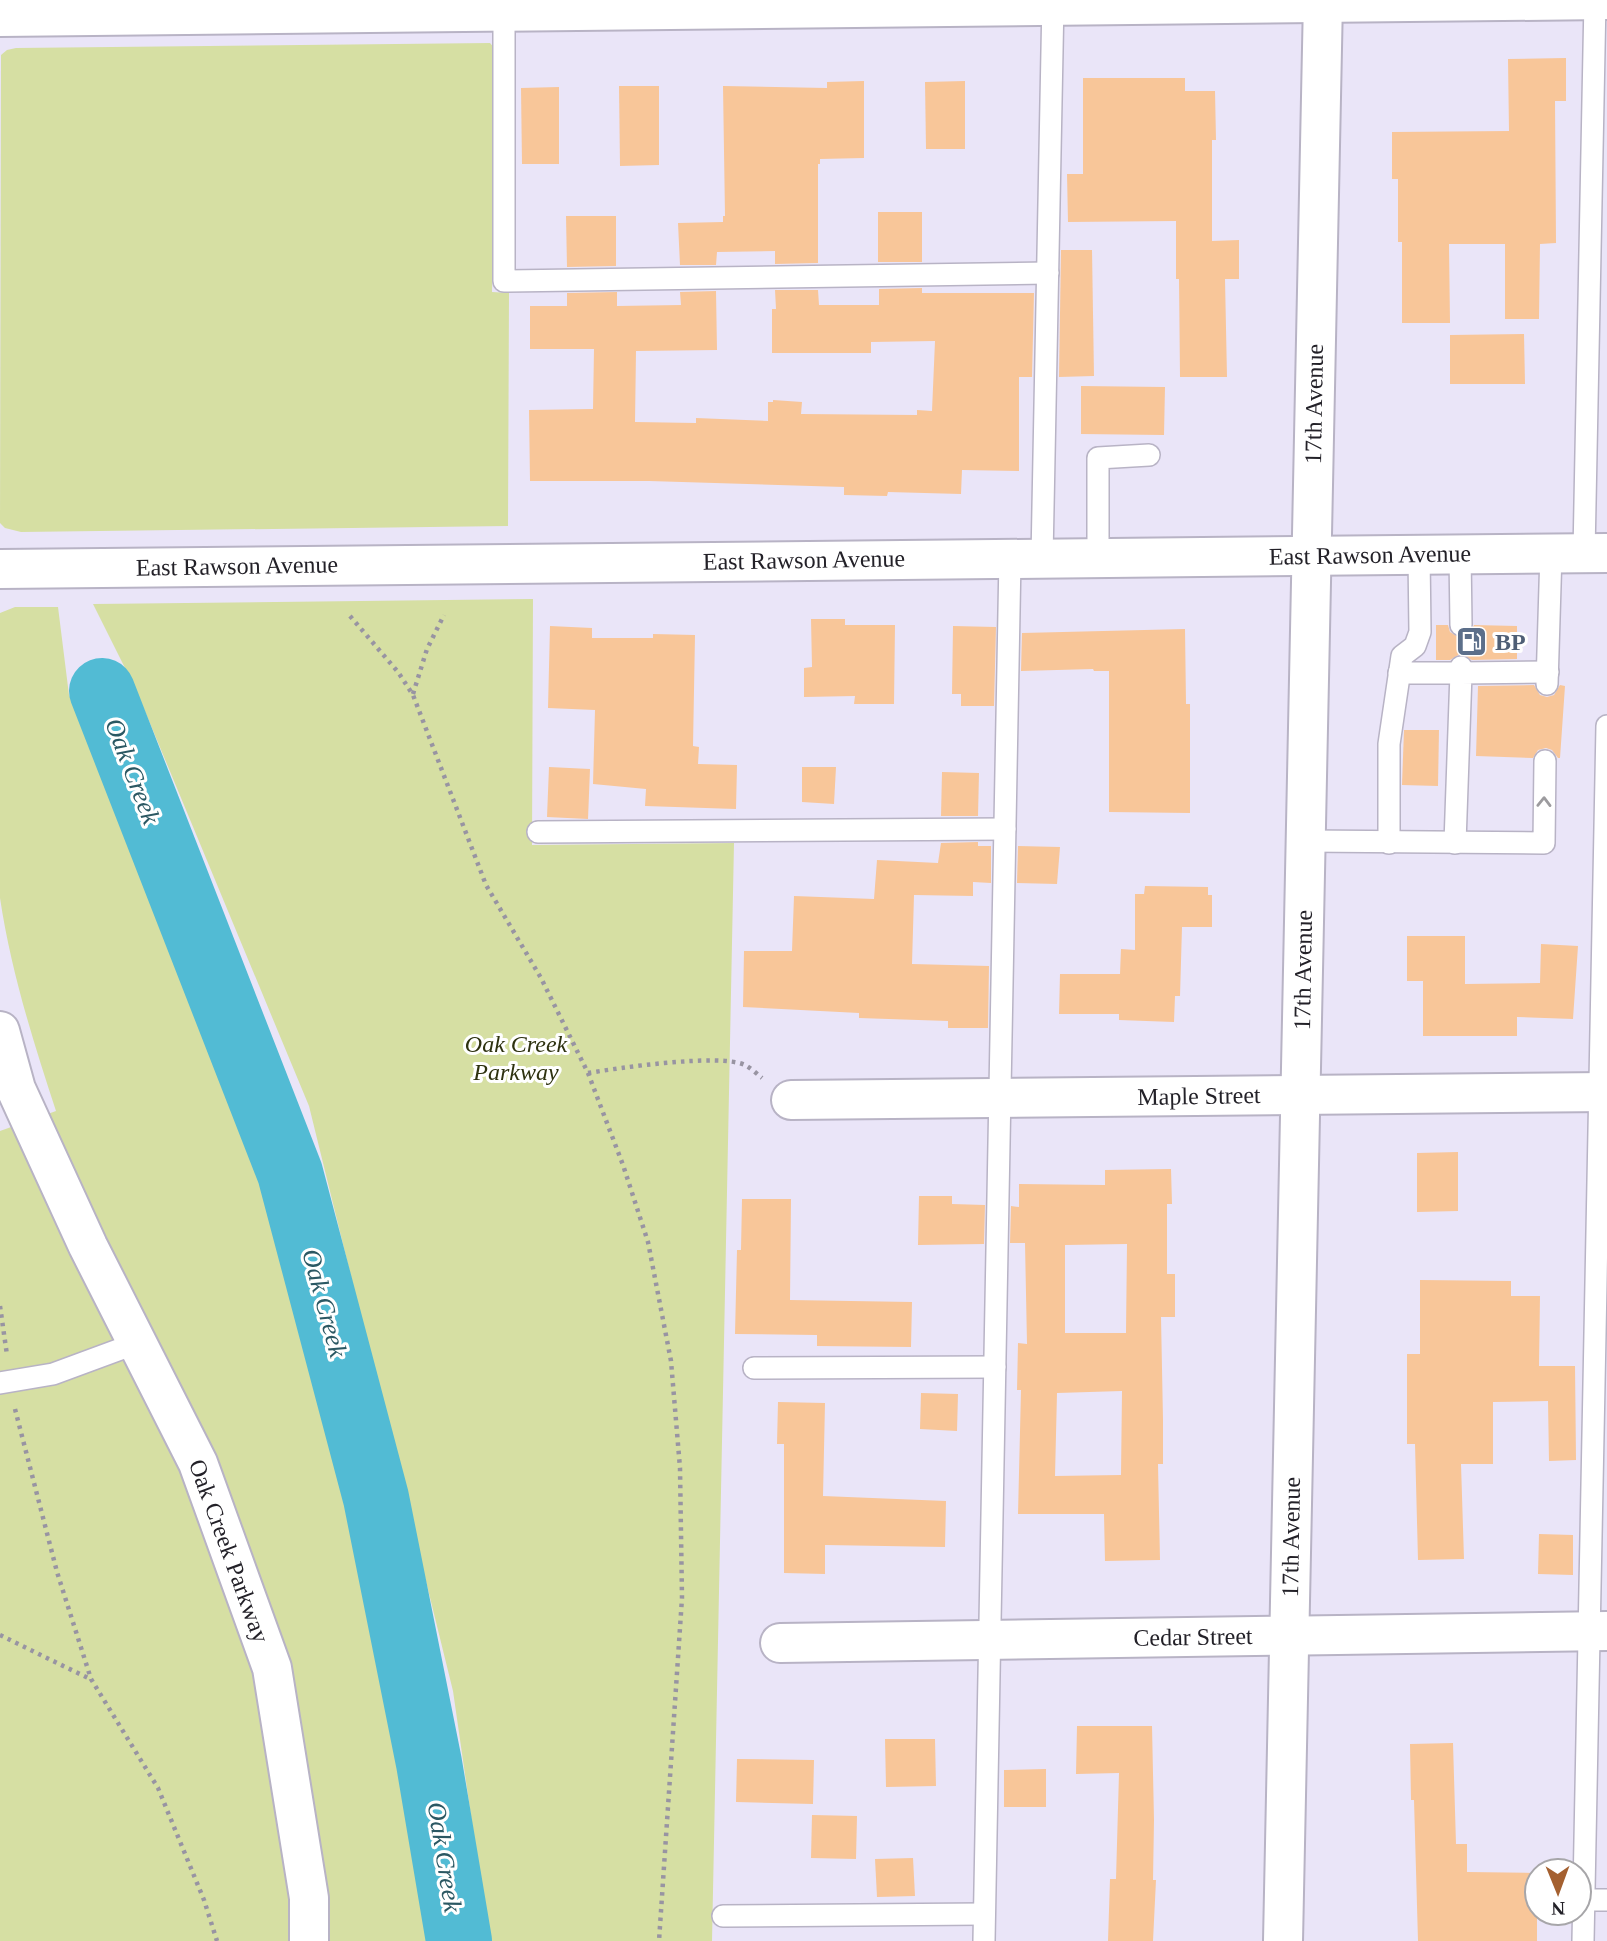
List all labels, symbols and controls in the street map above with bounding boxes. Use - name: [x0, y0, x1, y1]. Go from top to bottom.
- street label: 17th Avenue: [1300, 344, 1328, 464]
- street label: East Rawson Avenue: [1269, 540, 1471, 570]
- street label: East Rawson Avenue: [703, 545, 905, 575]
- street label: East Rawson Avenue: [136, 551, 338, 581]
- fuel station icon: BP: [1455, 625, 1489, 659]
- place label: BP: [1495, 629, 1526, 655]
- water label: Oak Creek: [99, 714, 166, 829]
- one-way arrow: [1536, 796, 1552, 807]
- street label: 17th Avenue: [1289, 910, 1317, 1030]
- park label: Oak Creek Parkway: [465, 1031, 568, 1085]
- street label: Maple Street: [1137, 1082, 1261, 1110]
- water label: Oak Creek: [296, 1246, 353, 1361]
- street label: Oak Creek Parkway: [184, 1456, 274, 1646]
- street label: 17th Avenue: [1277, 1477, 1305, 1597]
- street label: Cedar Street: [1133, 1623, 1253, 1651]
- water label: Oak Creek: [422, 1800, 468, 1915]
- north arrow: [1523, 1857, 1593, 1927]
- text: N: [1551, 1898, 1565, 1919]

